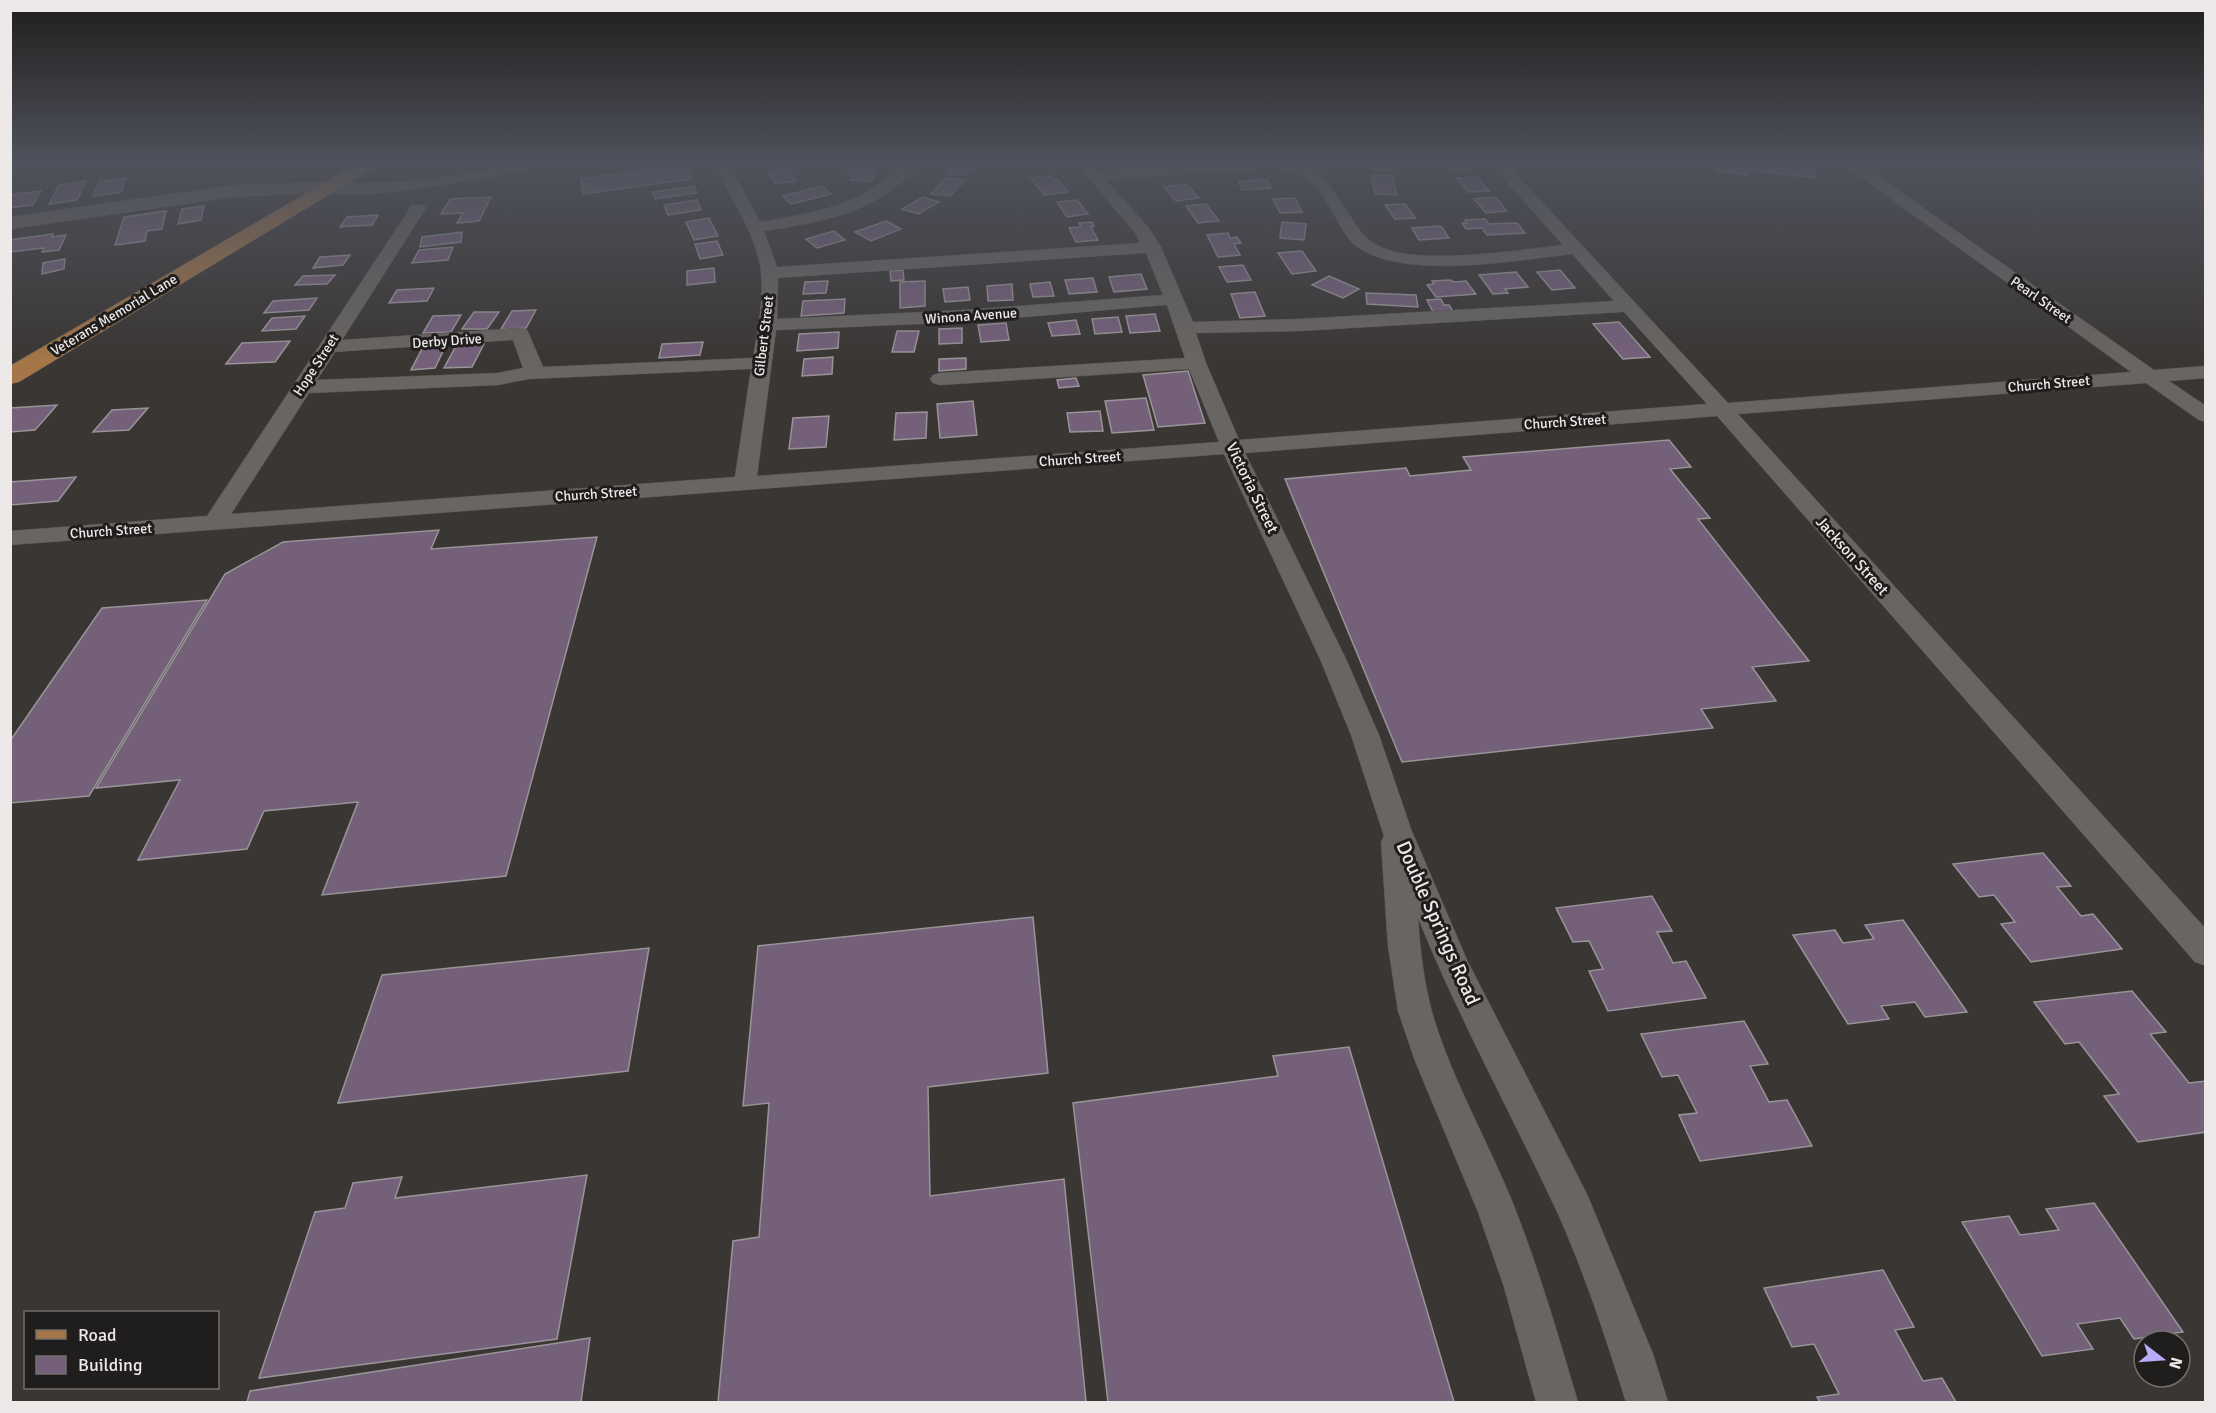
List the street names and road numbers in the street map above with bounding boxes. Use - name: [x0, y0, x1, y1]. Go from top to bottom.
- street label: Veterans Memorial Lane: [48, 271, 180, 359]
- street label: Pearl Street: [2007, 273, 2075, 327]
- street label: Gilbert Street: [751, 295, 777, 377]
- street label: Winona Avenue: [924, 304, 1018, 328]
- street label: Derby Drive: [412, 330, 482, 352]
- street label: Hope Street: [290, 331, 342, 399]
- street label: Church Street: [2007, 372, 2091, 396]
- street label: Church Street: [1523, 411, 1607, 433]
- street label: Victoria Street: [1221, 439, 1283, 537]
- street label: Church Street: [1038, 448, 1122, 470]
- street label: Church Street: [554, 483, 638, 505]
- street label: Jackson Street: [1811, 512, 1893, 600]
- street label: Church Street: [69, 520, 153, 542]
- street label: Double Springs Road: [1391, 837, 1485, 1009]

